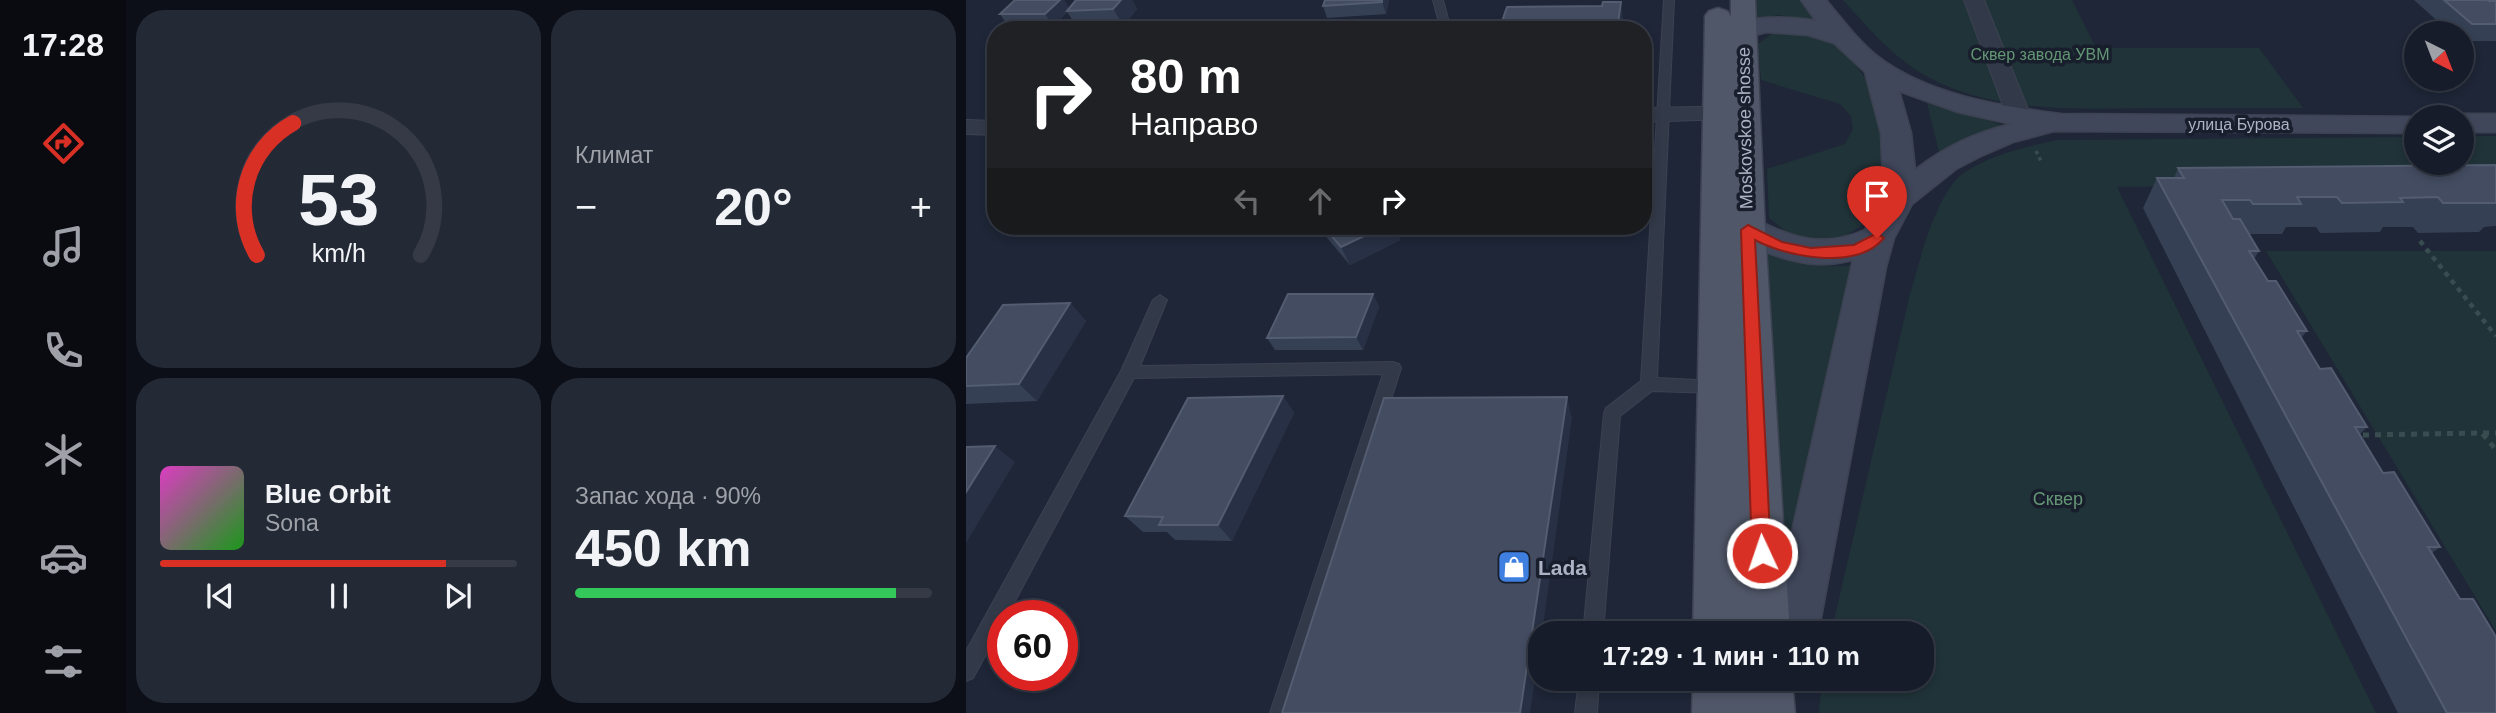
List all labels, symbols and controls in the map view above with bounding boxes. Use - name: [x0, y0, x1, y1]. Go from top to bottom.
- north arrow: [2404, 21, 2474, 91]
- map controls: [2404, 21, 2474, 175]
- text: 17:28: [22, 27, 104, 63]
- park label: Сквер завода УВМ: [1970, 46, 2110, 63]
- street label: Moskovskoe shosse: [1734, 47, 1756, 209]
- icon: right: [1015, 49, 1106, 140]
- text: 80 m: [1130, 49, 1242, 103]
- button: layers: [2404, 105, 2474, 175]
- text: Направо: [1130, 106, 1258, 142]
- street label: улица Бурова: [2188, 116, 2290, 133]
- icon: directions: [39, 119, 88, 168]
- text: Климат: [575, 142, 653, 168]
- text: 53: [298, 159, 379, 240]
- pin: [1847, 166, 1907, 238]
- icon: arrive: [1858, 177, 1896, 215]
- text: 20°: [714, 178, 793, 236]
- icon: left: [1228, 182, 1266, 220]
- icon: ahead: [1301, 182, 1339, 220]
- icon: right: [1374, 182, 1412, 220]
- text: −: [575, 186, 597, 228]
- text: +: [910, 186, 932, 228]
- icon: music: [39, 222, 88, 271]
- text: km/h: [311, 239, 366, 267]
- icon: phone: [39, 326, 88, 375]
- icon: climate: [39, 430, 88, 479]
- text: Blue Orbit: [265, 479, 391, 509]
- text: Запас хода · 90%: [575, 483, 761, 509]
- park label: Сквер: [2033, 489, 2083, 509]
- text: Sona: [265, 510, 319, 536]
- position arrow: [1725, 516, 1799, 590]
- text: 450 km: [575, 519, 751, 577]
- icon: car: [39, 533, 88, 582]
- shop icon: Lada: [1495, 548, 1533, 586]
- place label: Lada: [1538, 556, 1587, 579]
- icon: previous: [201, 577, 239, 615]
- icon: pause: [320, 577, 358, 615]
- icon: next: [439, 577, 477, 615]
- speed limit sign: 60: [987, 600, 1078, 691]
- icon: filters: [39, 637, 88, 686]
- text: 17:29 · 1 мин · 110 m: [1602, 641, 1860, 671]

